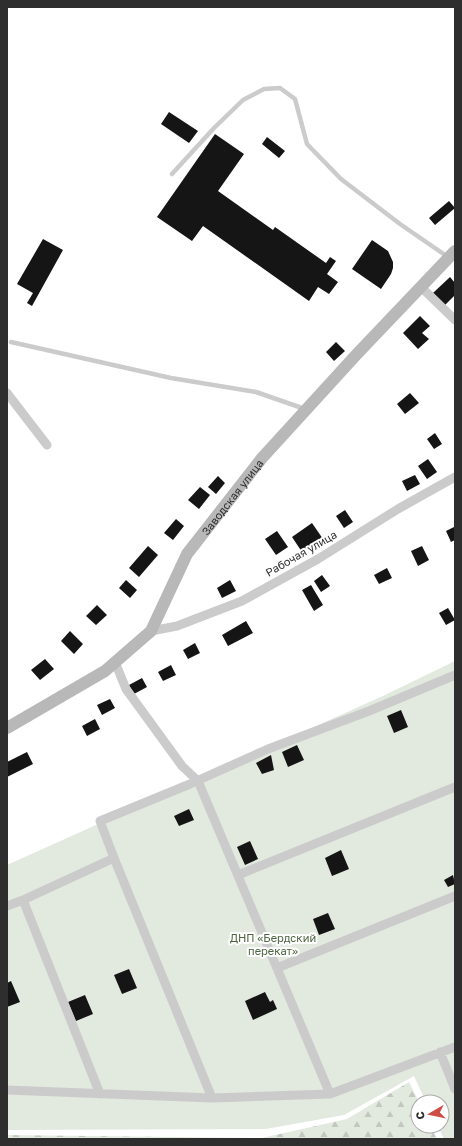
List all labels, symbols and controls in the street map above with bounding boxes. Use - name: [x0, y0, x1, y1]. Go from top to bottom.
- street label: Заводская улица: [198, 456, 265, 537]
- street label: Рабочая улица: [263, 527, 339, 579]
- park label: ДНП «Бердский перекат»: [230, 931, 316, 957]
- north arrow: [410, 1094, 450, 1134]
- text: С: [413, 1111, 427, 1121]

